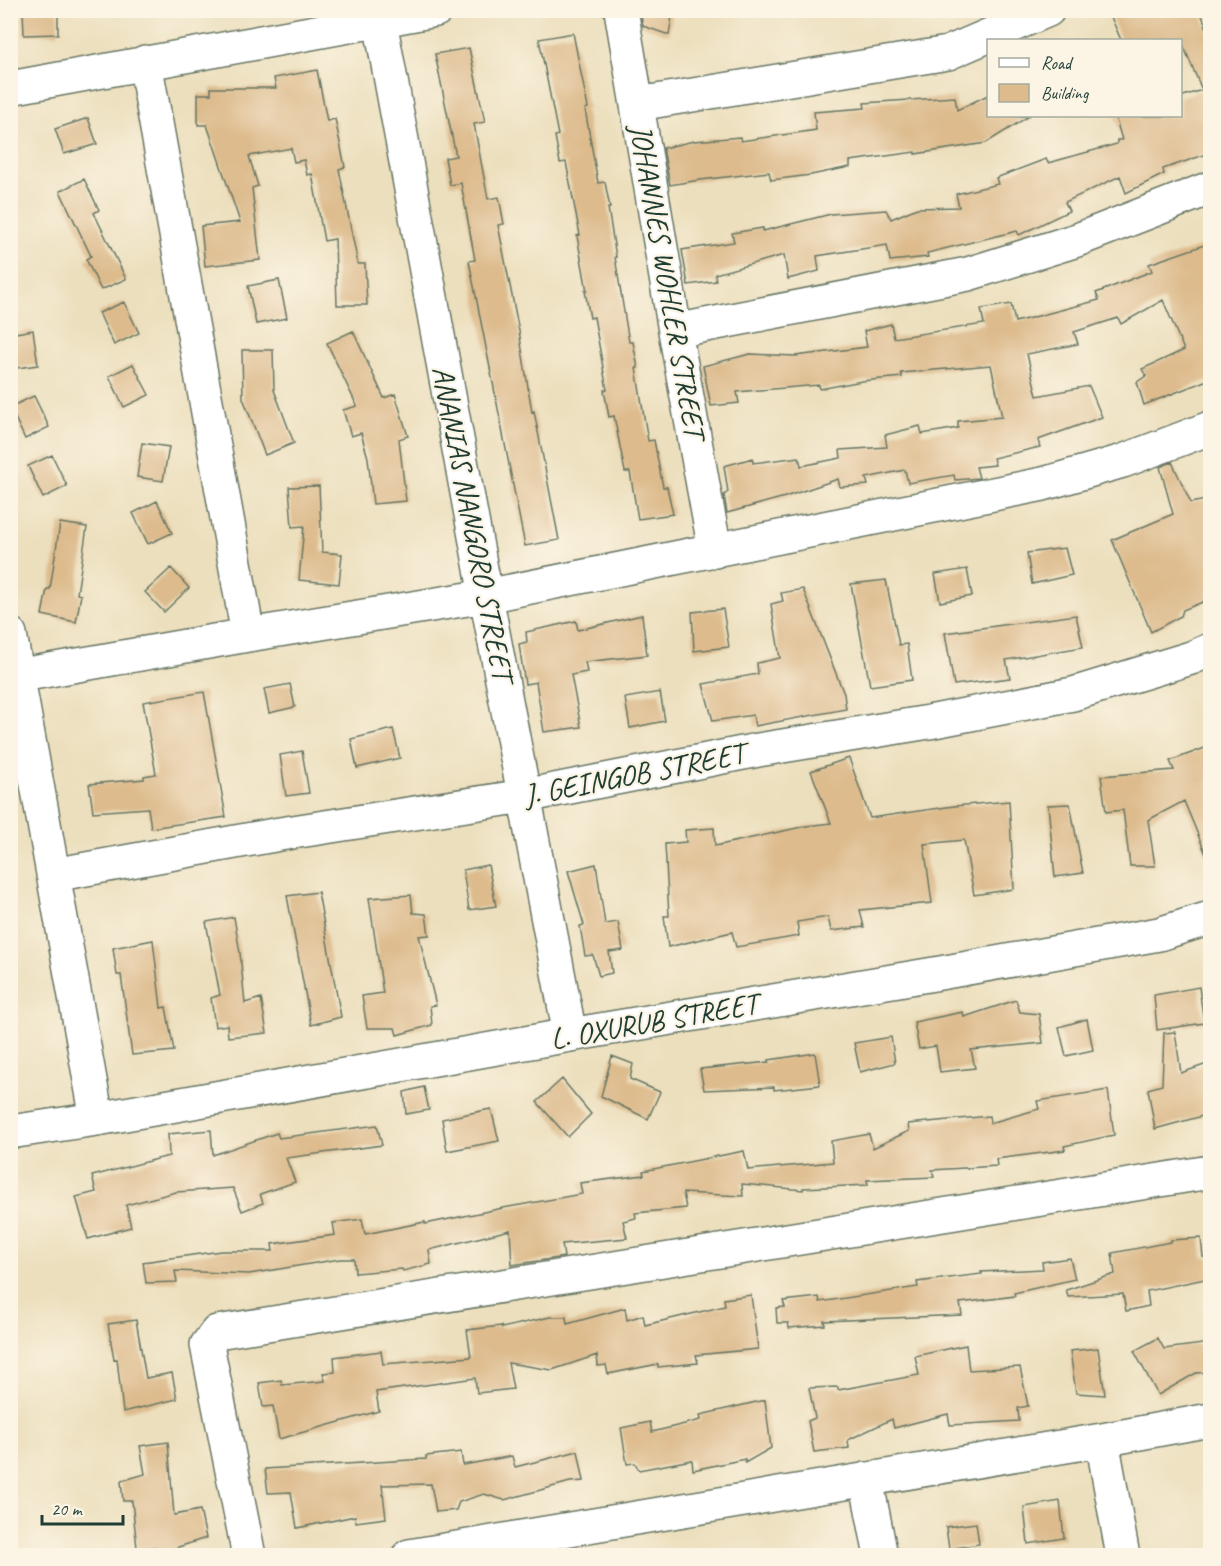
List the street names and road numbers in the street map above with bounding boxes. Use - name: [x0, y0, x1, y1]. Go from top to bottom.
- street label: JOHANNES WOHLER STREET: [621, 119, 715, 447]
- street label: ANANIAS NANGORO STREET: [424, 363, 523, 690]
- street label: J. GEINGOB STREET: [519, 733, 754, 814]
- street label: L. OXURUB STREET: [547, 983, 767, 1058]

